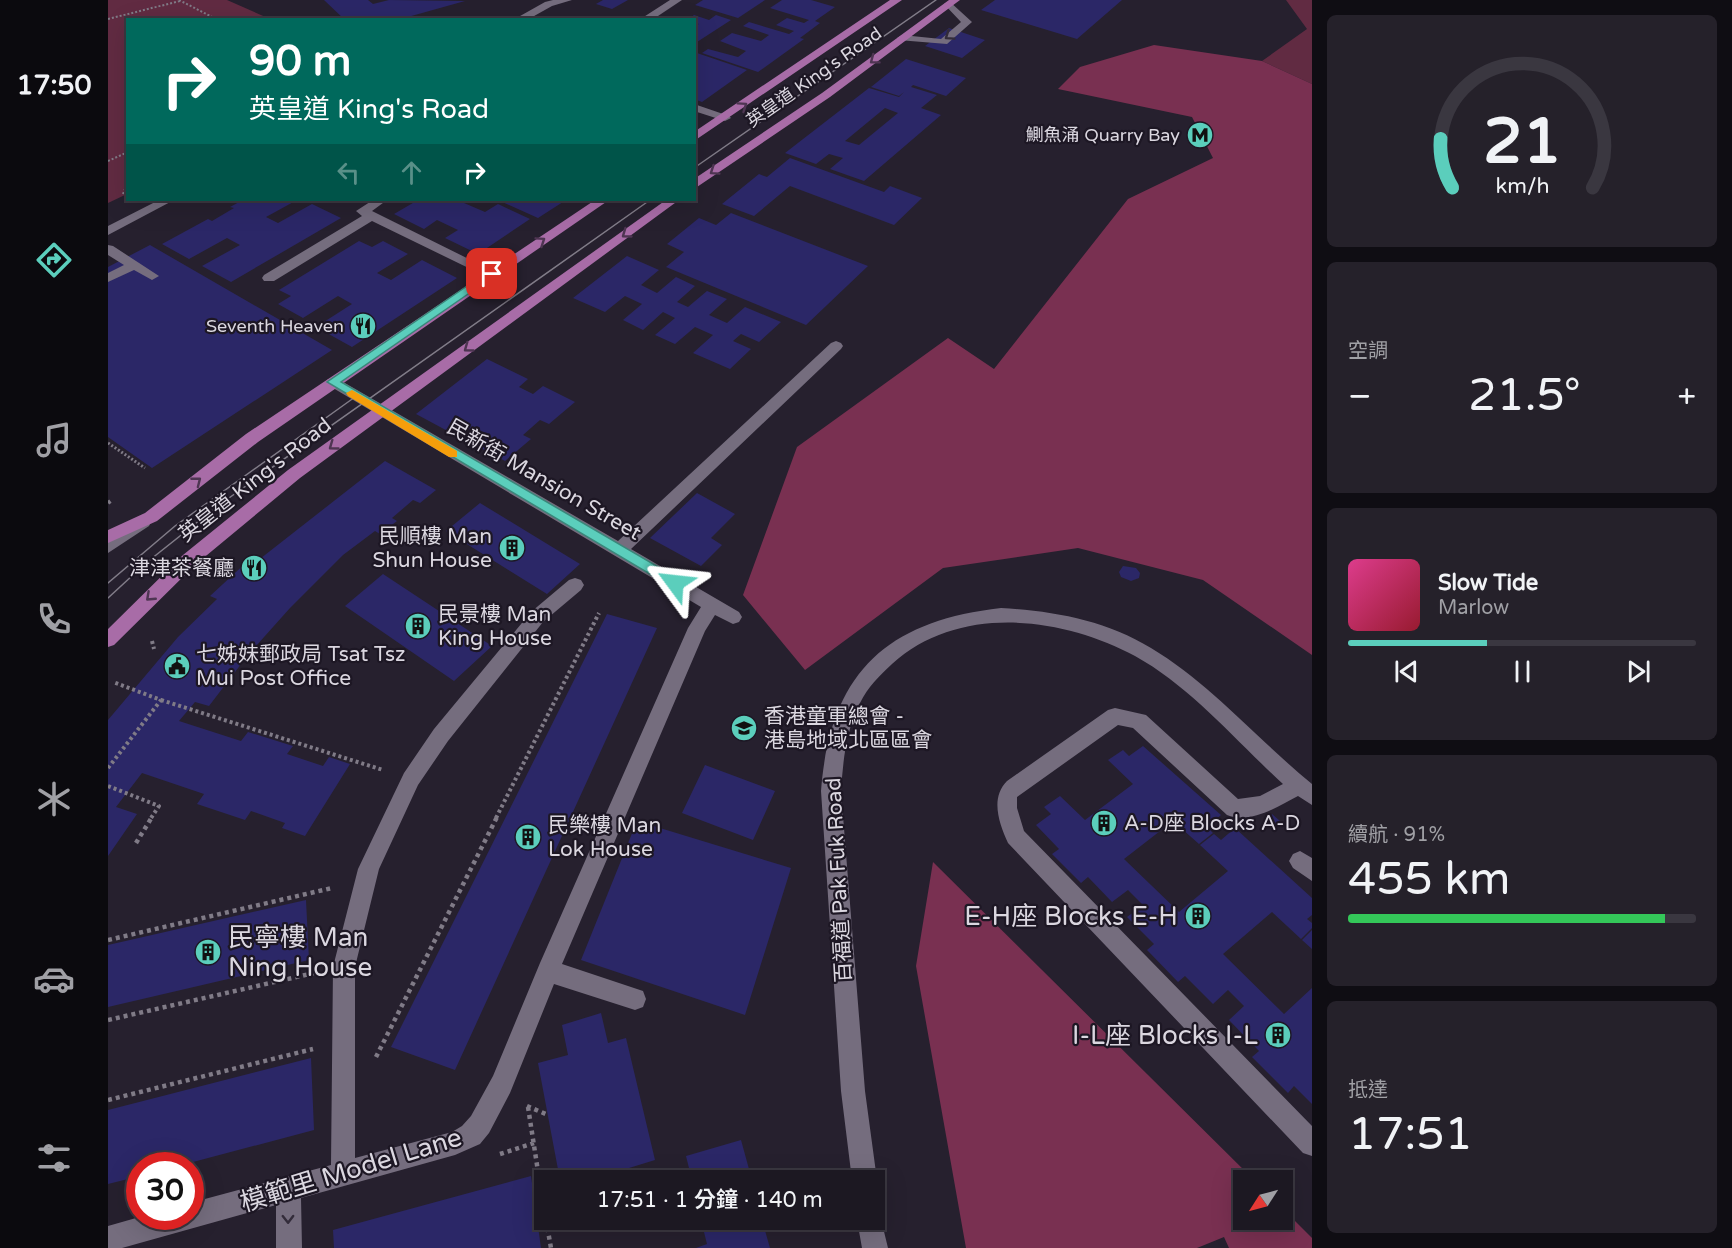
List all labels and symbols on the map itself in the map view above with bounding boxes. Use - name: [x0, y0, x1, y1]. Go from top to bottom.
- street label: 英皇道 King's Road: [742, 22, 886, 132]
- one-way arrow: [944, 28, 955, 39]
- one-way arrow: [869, 52, 880, 63]
- one-way arrow: [737, 101, 747, 113]
- metro station icon: 鰂魚涌 Quarry Bay: [1185, 120, 1215, 150]
- place label: 鰂魚涌 Quarry Bay: [1026, 124, 1180, 146]
- one-way arrow: [710, 164, 720, 176]
- one-way arrow: [622, 227, 633, 238]
- one-way arrow: [534, 237, 545, 248]
- pin: [466, 248, 517, 299]
- restaurant icon: Seventh Heaven: [348, 311, 378, 341]
- place label: Seventh Heaven: [206, 315, 344, 337]
- one-way arrow: [463, 341, 474, 352]
- street label: 英皇道 King's Road: [174, 413, 336, 547]
- street label: 民新街 Mansion Street: [443, 414, 645, 546]
- one-way arrow: [328, 439, 339, 450]
- one-way arrow: [190, 477, 201, 488]
- place label: 民順樓 Man Shun House: [372, 524, 492, 573]
- building icon: 民順樓 Man Shun House: [497, 533, 527, 563]
- position arrow: [643, 551, 707, 615]
- restaurant icon: 津津茶餐廳: [239, 553, 269, 583]
- place label: 津津茶餐廳: [129, 556, 234, 581]
- one-way arrow: [147, 590, 157, 601]
- place label: 民景樓 Man King House: [438, 602, 552, 651]
- building icon: 民景樓 Man King House: [403, 611, 433, 641]
- place label: 七姊妹郵政局 Tsat Tsz Mui Post Office: [196, 642, 406, 691]
- public building icon: 七姊妹郵政局 Tsat Tsz Mui Post Office: [162, 651, 192, 681]
- place label: 香港童軍總會 - 港島地域北區區會: [764, 704, 932, 753]
- school or university icon: 香港童軍總會 - 港島地域北區區會: [729, 713, 759, 743]
- street label: 百福道 Pak Fuk Road: [821, 777, 857, 983]
- building icon: A-D座 Blocks A-D: [1089, 808, 1119, 838]
- place label: A-D座 Blocks A-D: [1124, 811, 1300, 836]
- place label: 民樂樓 Man Lok House: [548, 813, 661, 862]
- building icon: 民樂樓 Man Lok House: [513, 822, 543, 852]
- place label: E-H座 Blocks E-H: [964, 901, 1178, 932]
- building icon: E-H座 Blocks E-H: [1183, 901, 1213, 931]
- place label: 民寧樓 Man Ning House: [228, 922, 372, 983]
- building icon: 民寧樓 Man Ning House: [193, 937, 223, 967]
- place label: I-L座 Blocks I-L: [1072, 1020, 1258, 1051]
- building icon: I-L座 Blocks I-L: [1263, 1020, 1293, 1050]
- street label: 模範里 Model Lane: [237, 1122, 465, 1218]
- speed limit sign: 30: [126, 1152, 204, 1230]
- north arrow: [1233, 1170, 1293, 1230]
- one-way arrow: [282, 1215, 294, 1224]

